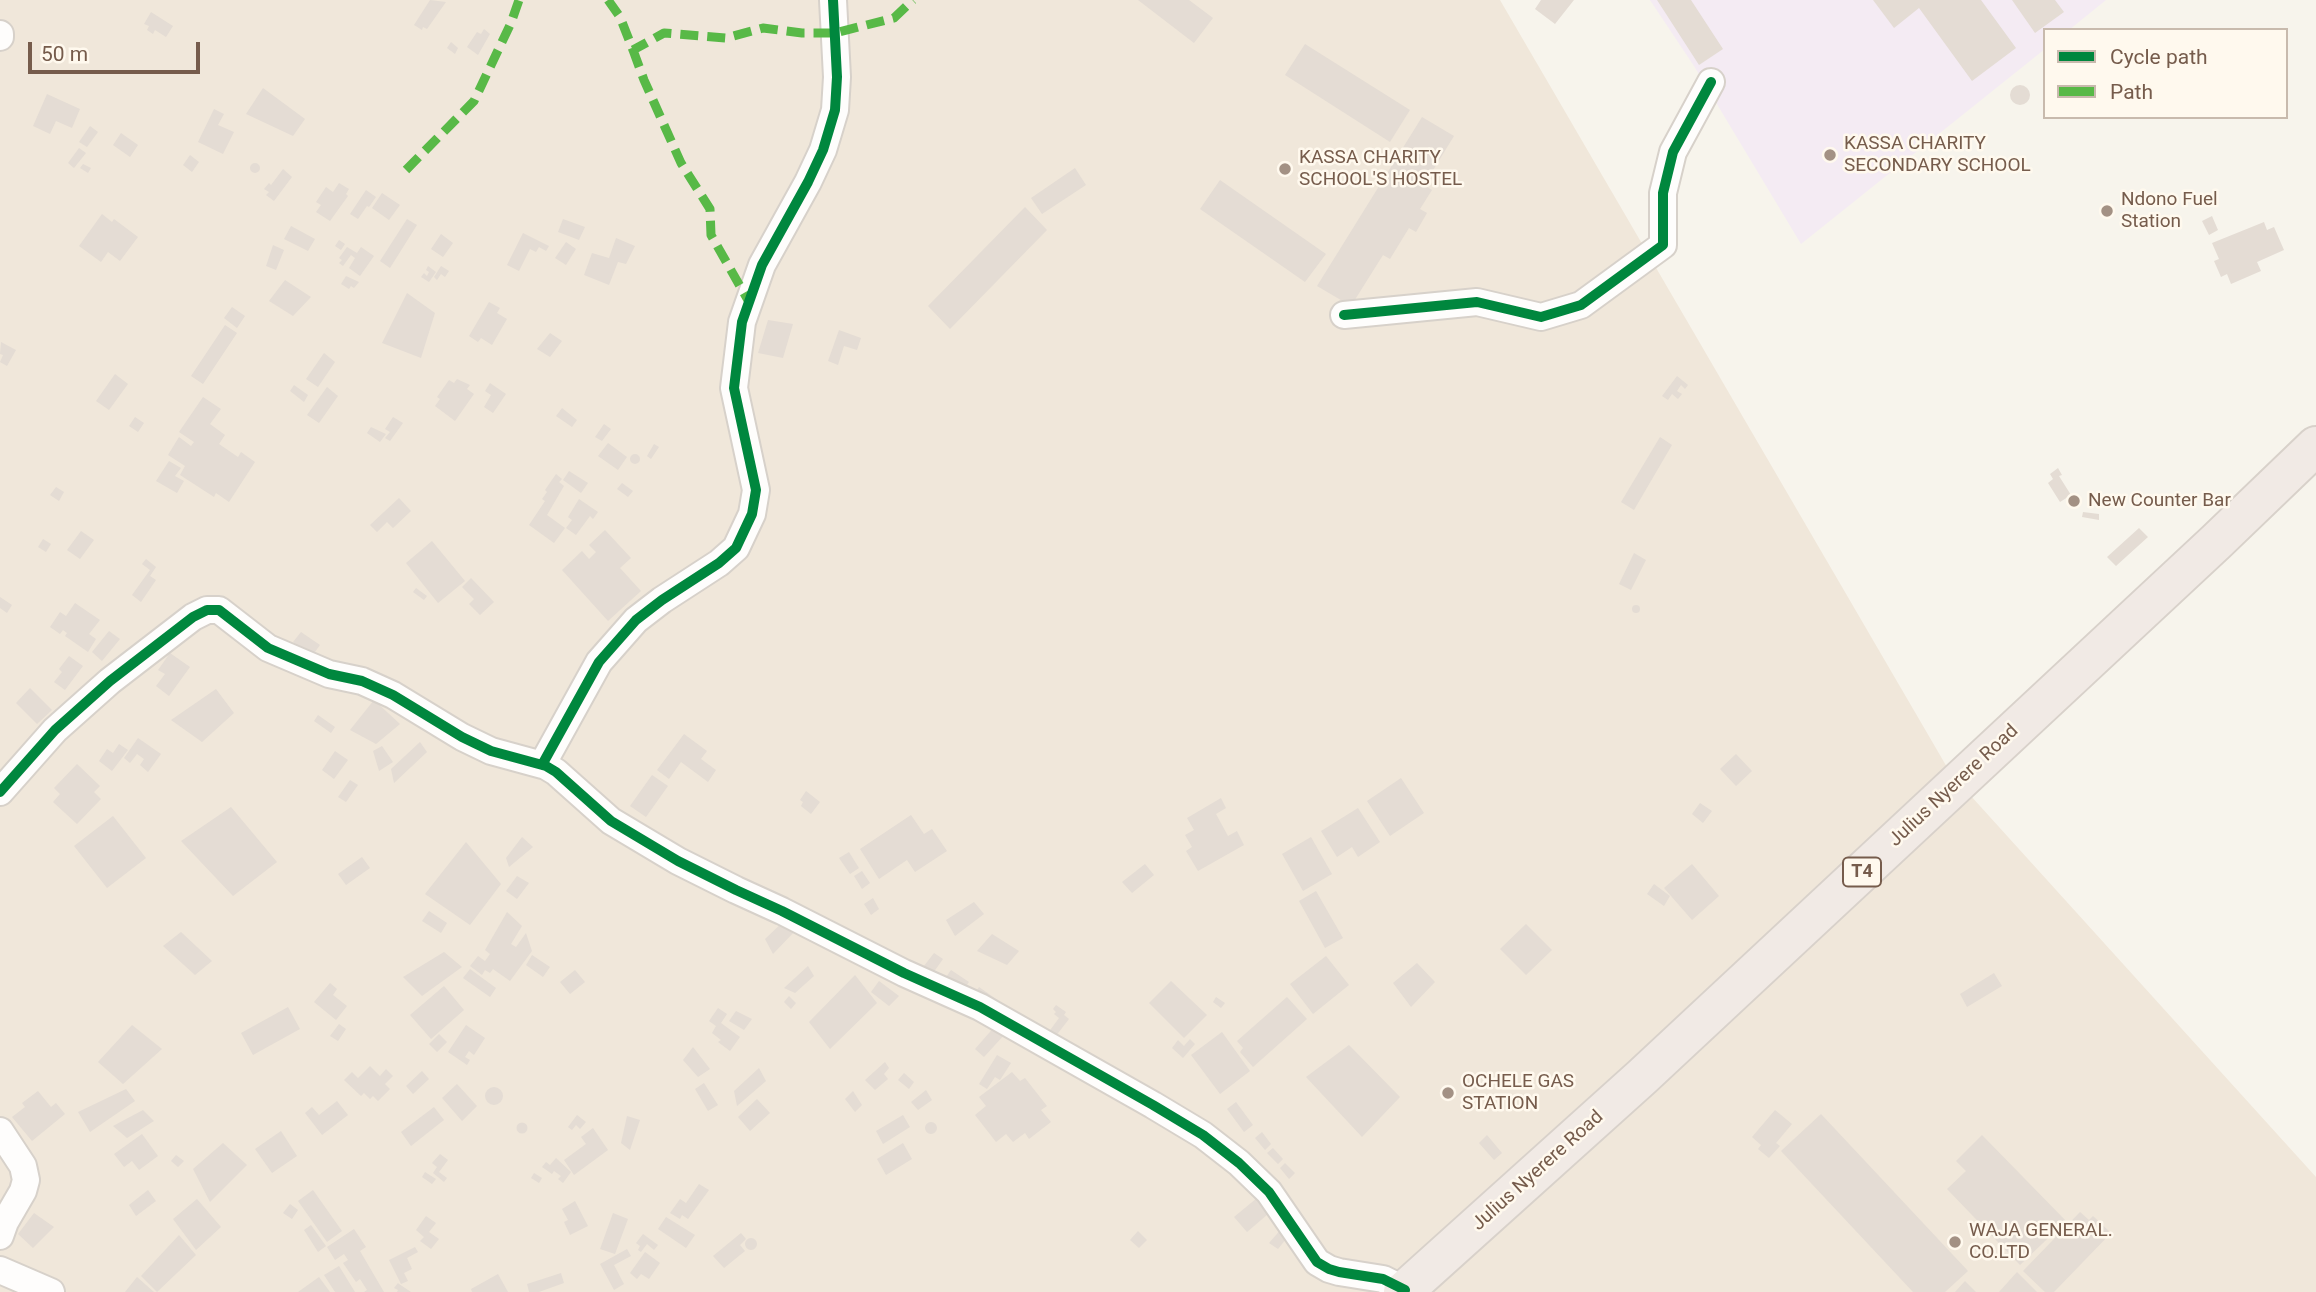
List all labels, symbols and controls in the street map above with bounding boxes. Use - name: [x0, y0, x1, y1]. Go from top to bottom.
- scale bar: [32, 28, 203, 72]
- legend: [2043, 28, 2288, 119]
- text: 50 m: [41, 42, 88, 66]
- text: Cycle path: [2110, 45, 2208, 69]
- text: Path: [2110, 80, 2153, 104]
- place label: KASSA CHARITY SECONDARY SCHOOL: [1844, 133, 2031, 177]
- place label: KASSA CHARITY SCHOOL'S HOSTEL: [1299, 147, 1462, 191]
- marker: KASSA CHARITY SECONDARY SCHOOL: [1822, 147, 1838, 163]
- marker: KASSA CHARITY SCHOOL'S HOSTEL: [1277, 161, 1293, 177]
- place label: Ndono Fuel Station: [2121, 189, 2218, 233]
- marker: Ndono Fuel Station: [2099, 203, 2115, 219]
- place label: New Counter Bar: [2088, 490, 2231, 512]
- marker: New Counter Bar: [2066, 493, 2082, 509]
- street label: Julius Nyerere Road: [1885, 720, 2023, 852]
- road number: T4: [1843, 858, 1881, 886]
- place label: OCHELE GAS STATION: [1462, 1071, 1574, 1115]
- marker: OCHELE GAS STATION: [1440, 1085, 1456, 1101]
- street label: Julius Nyerere Road: [1468, 1106, 1608, 1236]
- place label: WAJA GENERAL. CO.LTD: [1969, 1220, 2113, 1264]
- marker: WAJA GENERAL. CO.LTD: [1947, 1234, 1963, 1250]

